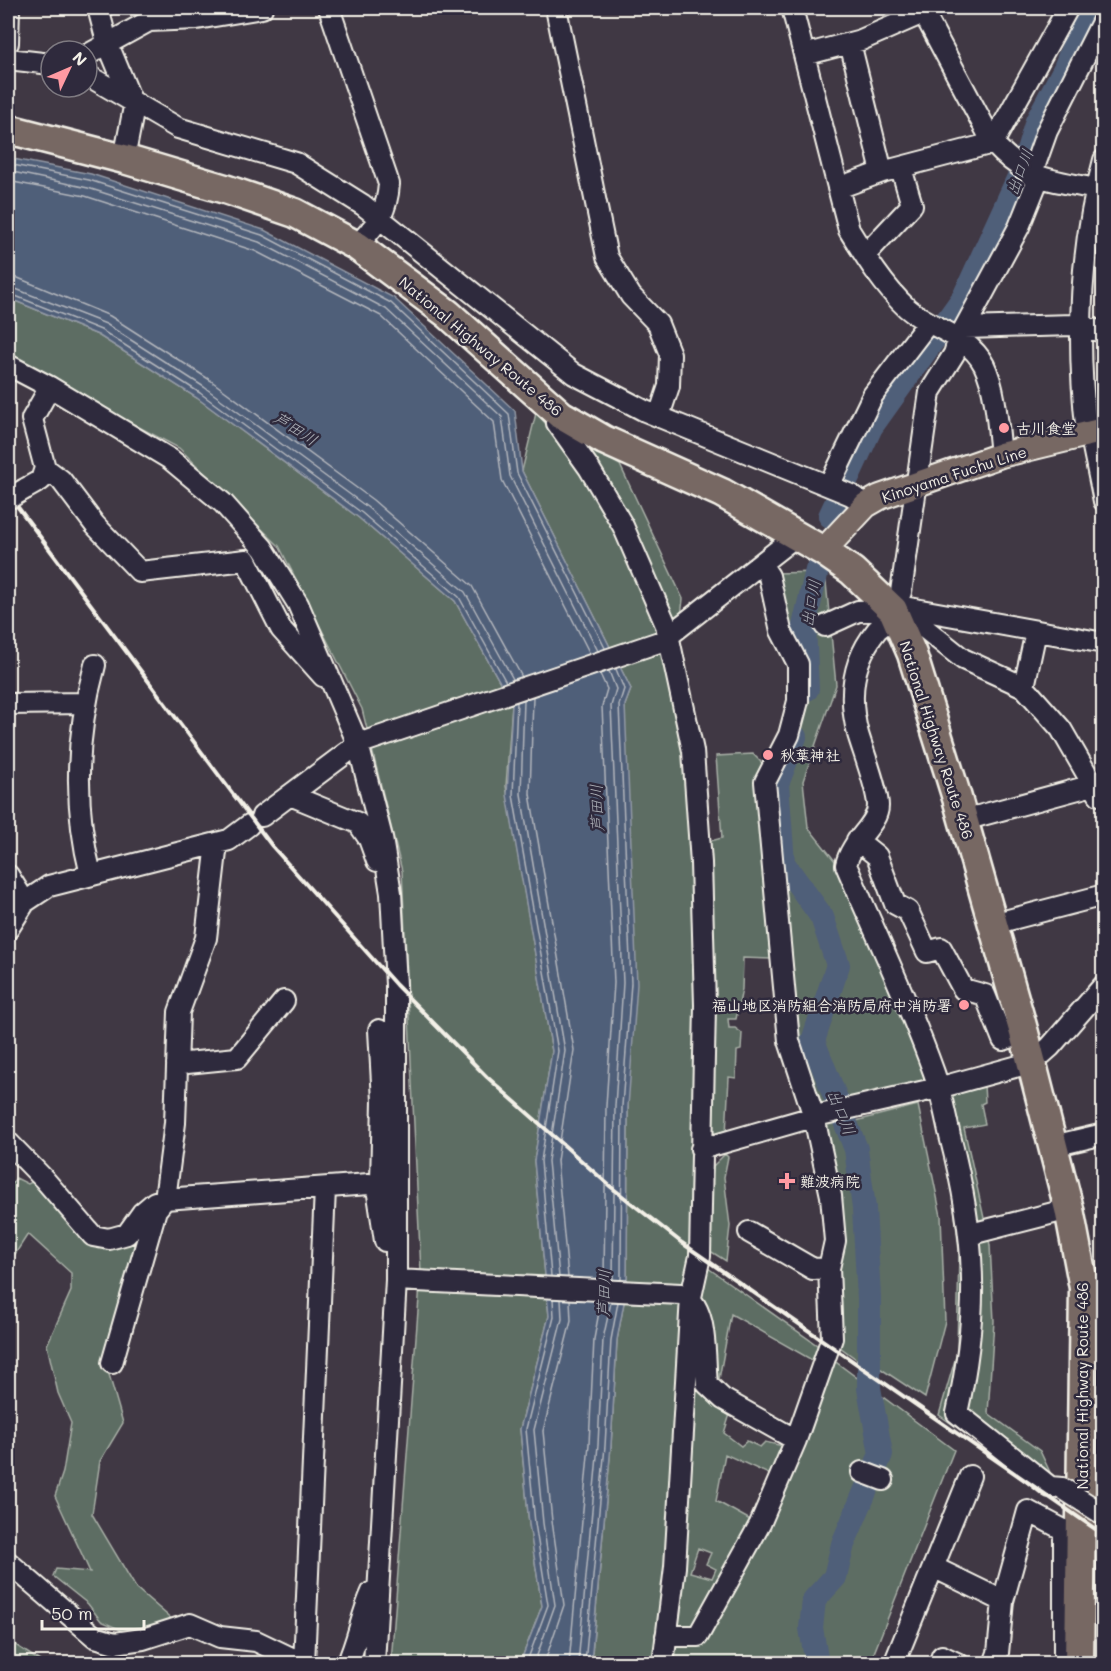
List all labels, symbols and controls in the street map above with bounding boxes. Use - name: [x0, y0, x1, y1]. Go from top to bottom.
- north arrow: [39, 39, 99, 99]
- text: N: [68, 47, 92, 70]
- water label: 出口川: [1001, 146, 1037, 198]
- street label: National Highway Route 486: [395, 272, 567, 420]
- water label: 芦田川: [270, 406, 322, 450]
- place label: 古川食堂: [1016, 418, 1076, 438]
- marker: 古川食堂: [997, 421, 1011, 435]
- street label: Kinoyama Fuchu Line: [879, 441, 1029, 507]
- water label: 出口川: [795, 578, 825, 628]
- street label: National Highway Route 486: [895, 638, 979, 842]
- place label: 秋葉神社: [780, 745, 840, 765]
- marker: 秋葉神社: [761, 748, 775, 762]
- water label: 芦田川: [585, 784, 607, 832]
- place label: 福山地区消防組合消防局府中消防署: [712, 995, 952, 1015]
- marker: 福山地区消防組合消防局府中消防署: [957, 998, 971, 1012]
- water label: 出口川: [823, 1086, 861, 1138]
- place label: 難波病院: [800, 1171, 860, 1191]
- marker: 難波病院: [778, 1172, 796, 1190]
- water label: 芦田川: [592, 1269, 614, 1317]
- street label: National Highway Route 486: [1072, 1282, 1092, 1490]
- scale bar: [42, 1593, 144, 1631]
- text: 50 m: [51, 1601, 93, 1625]

